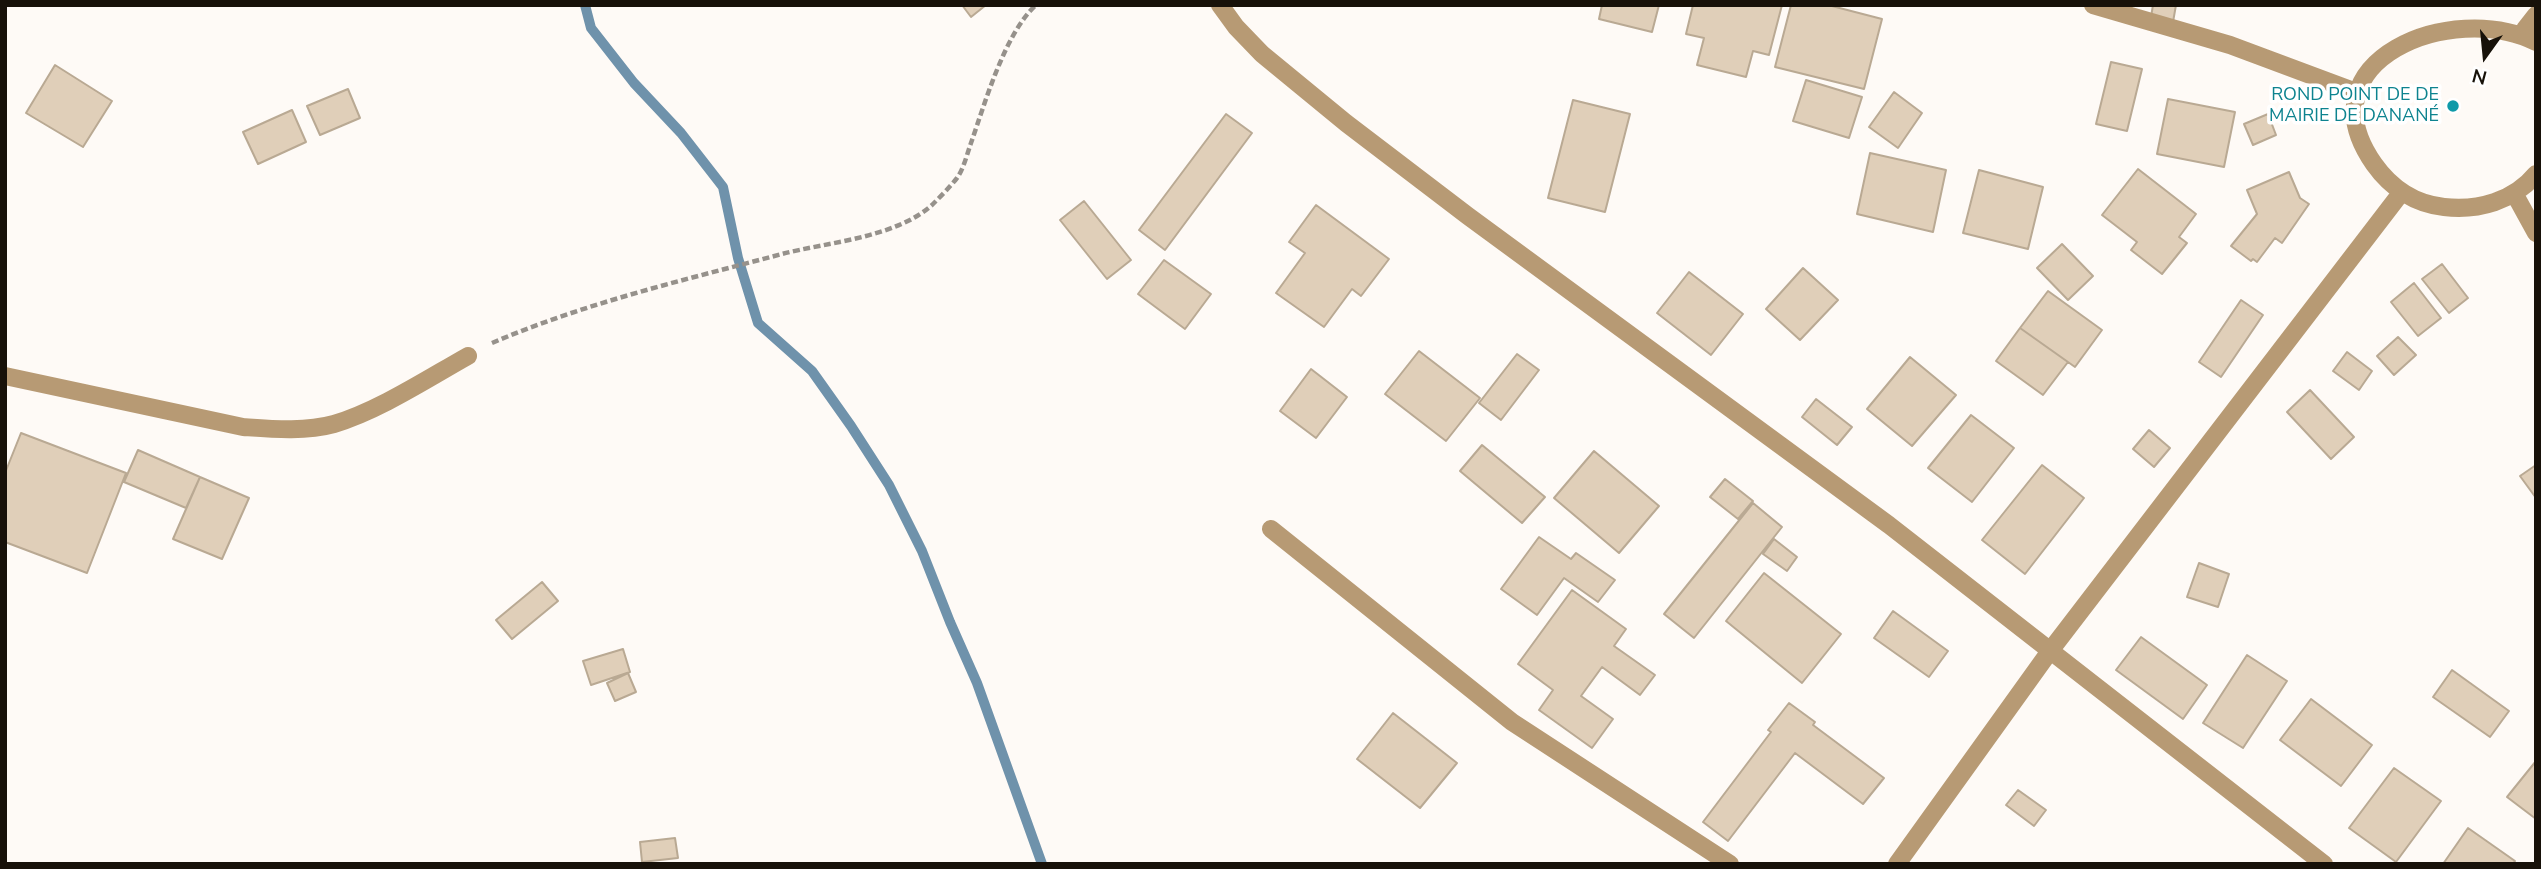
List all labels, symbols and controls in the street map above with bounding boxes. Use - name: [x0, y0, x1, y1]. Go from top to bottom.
- north arrow: [2450, 21, 2520, 91]
- text: N: [2469, 62, 2490, 91]
- place label: ROND POINT DE DE MAIRIE DE DANANÉ: [2269, 85, 2439, 128]
- marker: ROND POINT DE DE MAIRIE DE DANANÉ: [2445, 98, 2461, 114]

